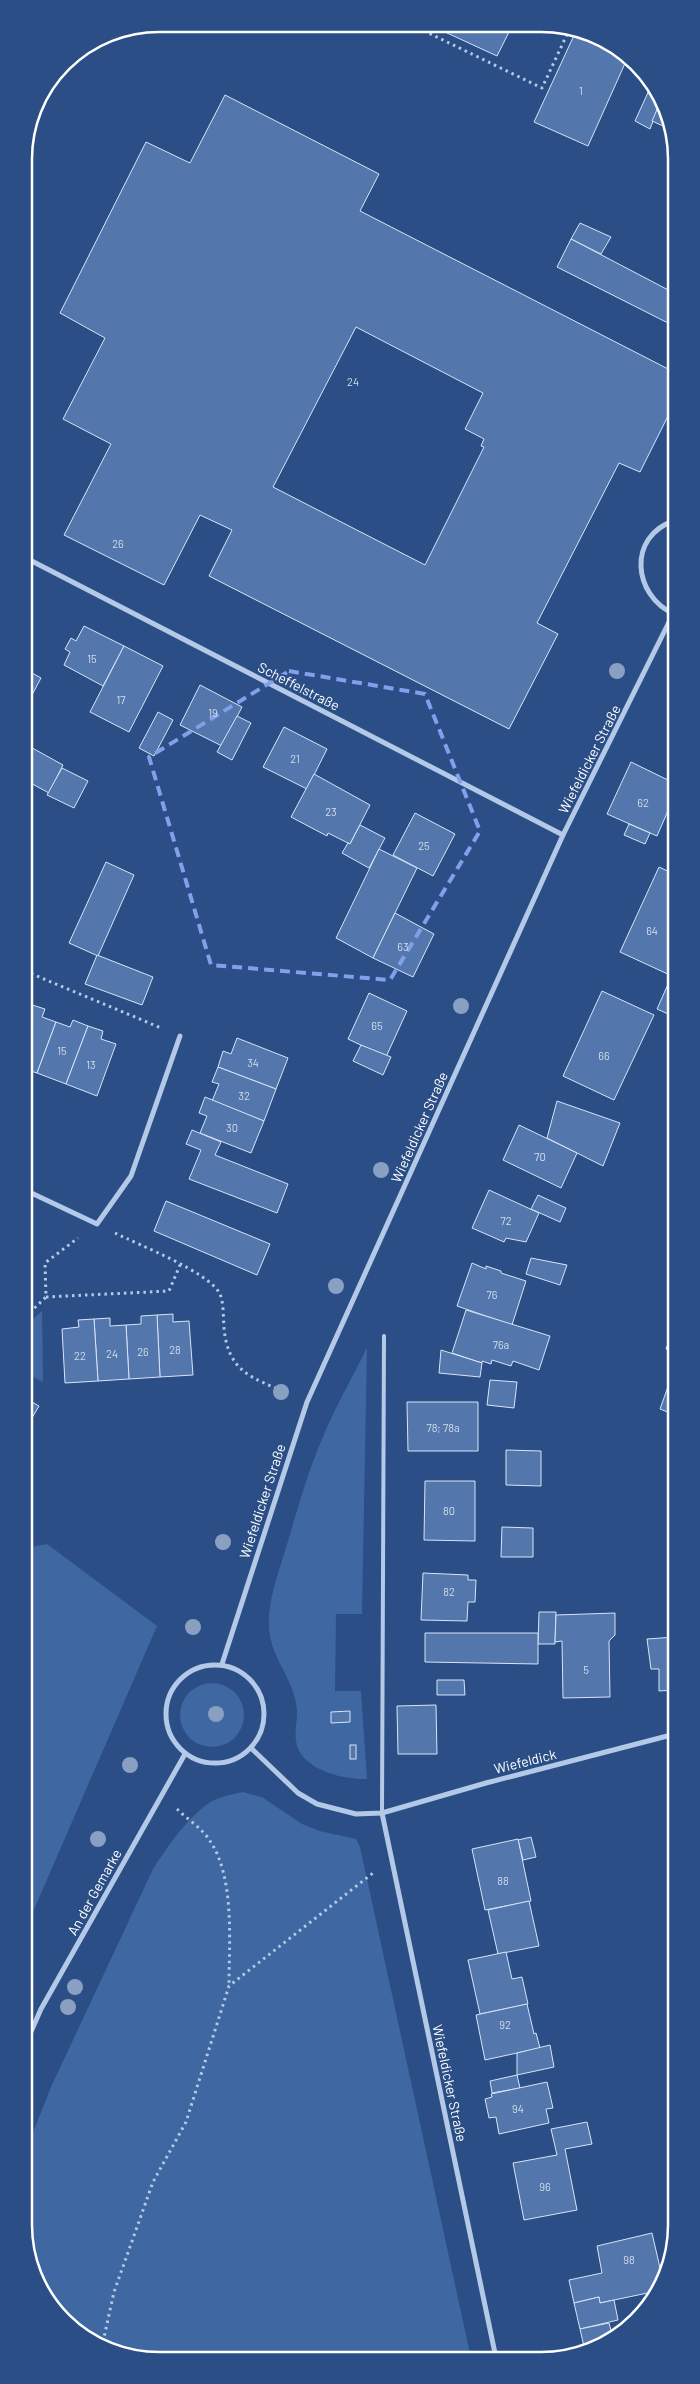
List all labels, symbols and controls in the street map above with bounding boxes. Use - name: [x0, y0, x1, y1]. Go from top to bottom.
- house number: 1: [579, 84, 583, 97]
- house number: 24: [347, 375, 359, 388]
- house number: 26: [112, 537, 124, 550]
- house number: 15: [87, 652, 97, 665]
- street label: Scheffelstraße: [255, 658, 343, 714]
- house number: 17: [116, 693, 126, 706]
- street label: Wiefeldicker Straße: [554, 702, 624, 816]
- house number: 19: [208, 706, 218, 719]
- house number: 21: [290, 752, 300, 765]
- house number: 62: [637, 796, 649, 809]
- house number: 23: [325, 805, 337, 818]
- house number: 25: [418, 839, 430, 852]
- house number: 64: [646, 924, 658, 937]
- house number: 63: [397, 940, 409, 953]
- house number: 65: [371, 1019, 383, 1032]
- house number: 15: [57, 1044, 67, 1057]
- house number: 66: [598, 1049, 610, 1062]
- house number: 34: [247, 1056, 259, 1069]
- house number: 13: [86, 1058, 96, 1071]
- street label: Wiefeldicker Straße: [387, 1069, 451, 1185]
- house number: 32: [238, 1089, 250, 1102]
- house number: 30: [226, 1121, 238, 1134]
- house number: 70: [534, 1150, 546, 1163]
- house number: 72: [500, 1214, 512, 1227]
- house number: 76: [487, 1288, 498, 1301]
- house number: 76a: [493, 1338, 509, 1351]
- house number: 28: [169, 1343, 181, 1356]
- house number: 26: [137, 1345, 149, 1358]
- house number: 24: [106, 1347, 118, 1360]
- house number: 22: [74, 1349, 86, 1362]
- house number: 78; 78a: [426, 1421, 460, 1434]
- street label: Wiefeldicker Straße: [235, 1442, 289, 1560]
- house number: 80: [443, 1504, 455, 1517]
- house number: 82: [443, 1585, 455, 1598]
- house number: 5: [583, 1663, 589, 1676]
- street label: Wiefeldick: [492, 1745, 558, 1777]
- street label: An der Gemarke: [63, 1846, 125, 1938]
- house number: 88: [497, 1874, 509, 1887]
- house number: 92: [499, 2018, 511, 2031]
- street label: Wiefeldicker Straße: [429, 2023, 471, 2143]
- house number: 94: [512, 2102, 524, 2115]
- house number: 96: [539, 2180, 551, 2193]
- house number: 98: [623, 2253, 635, 2266]

